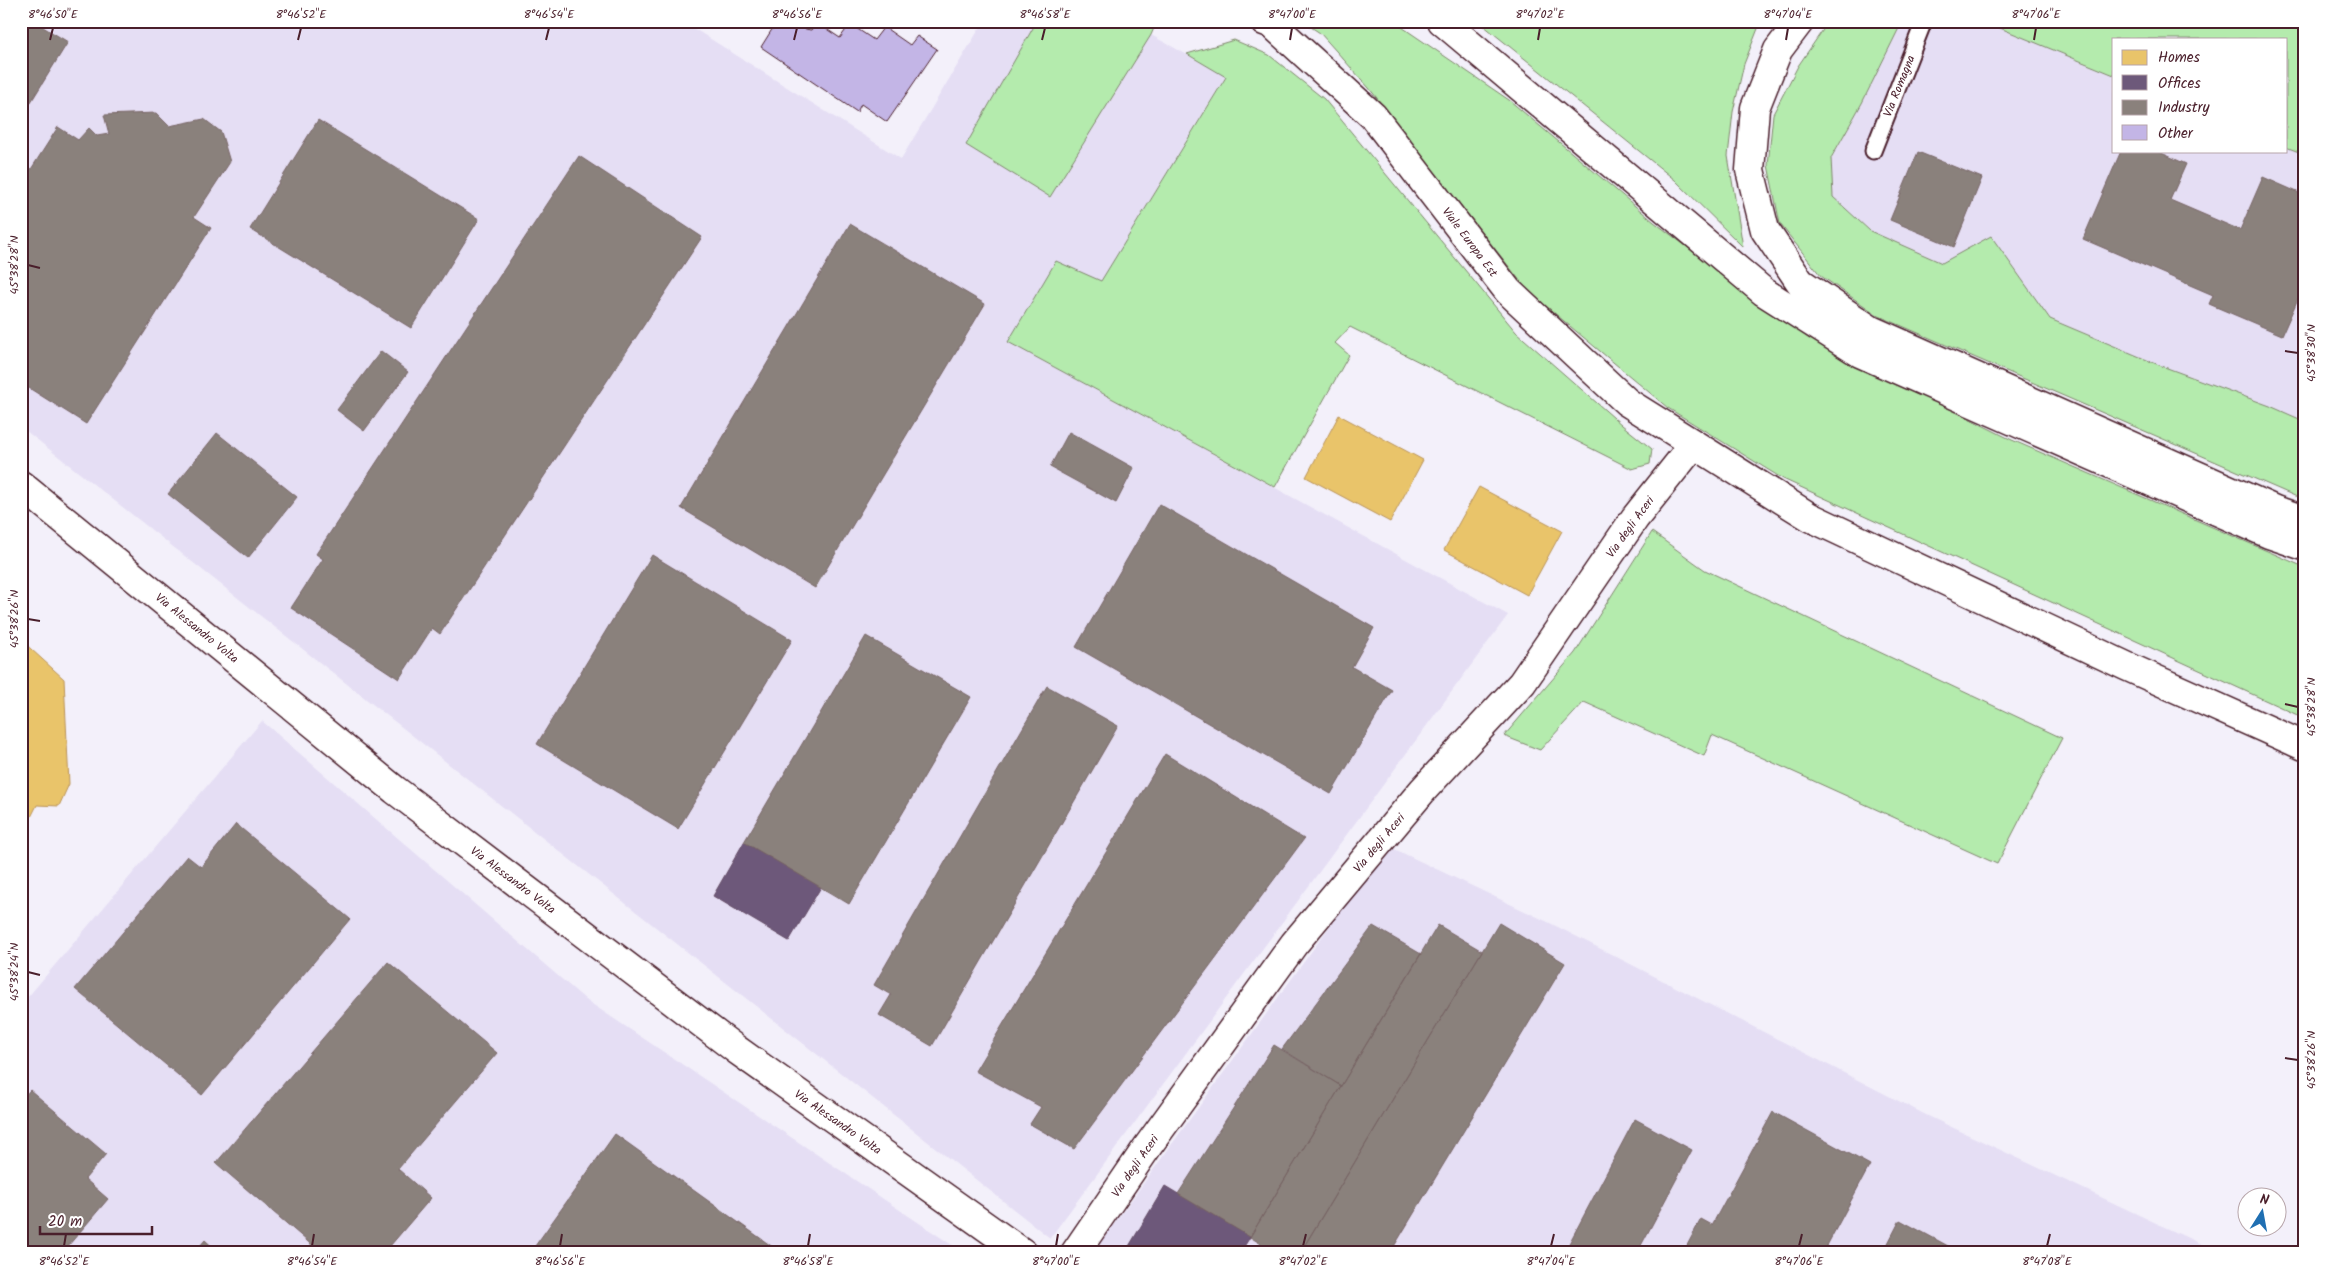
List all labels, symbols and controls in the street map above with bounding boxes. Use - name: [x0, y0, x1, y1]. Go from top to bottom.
- text: 8°46'50"E: [28, 5, 79, 24]
- text: 8°46'52"E: [276, 5, 327, 24]
- text: 8°46'54"E: [524, 5, 575, 24]
- text: 8°46'56"E: [772, 5, 823, 24]
- text: 8°46'58"E: [1020, 5, 1071, 24]
- text: 8°47'00"E: [1268, 5, 1317, 24]
- text: 8°47'02"E: [1515, 5, 1566, 24]
- text: 8°47'04"E: [1764, 5, 1813, 24]
- text: 8°47'06"E: [2012, 5, 2061, 24]
- legend: [2112, 38, 2288, 152]
- text: Homes: [2158, 46, 2201, 70]
- street label: Via Romagna: [1878, 52, 1921, 120]
- text: Offices: [2158, 72, 2201, 96]
- text: Industry: [2158, 96, 2211, 120]
- text: Other: [2158, 122, 2194, 146]
- street label: Viale Europa Est: [1437, 203, 1502, 282]
- text: 45°38'28"N: [5, 235, 24, 295]
- text: 45°38'30"N: [2302, 324, 2321, 382]
- street label: Via degli Aceri: [1601, 492, 1660, 562]
- street label: Via Alessandro Volta: [151, 589, 243, 668]
- text: 45°38'26"N: [5, 590, 24, 648]
- text: 45°38'28"N: [2302, 677, 2321, 737]
- street label: Via degli Aceri: [1349, 809, 1411, 877]
- street label: Via Alessandro Volta: [466, 842, 560, 919]
- text: 45°38'24"N: [5, 943, 24, 1001]
- text: 45°38'26"N: [2302, 1031, 2321, 1089]
- street label: Via Alessandro Volta: [790, 1085, 886, 1160]
- street label: Via degli Aceri: [1107, 1130, 1165, 1201]
- north arrow: [2238, 1186, 2288, 1236]
- text: N: [2258, 1189, 2271, 1212]
- scale bar: [40, 1204, 152, 1236]
- text: 20 m: [48, 1210, 82, 1234]
- text: 8°46'52"E: [39, 1252, 90, 1271]
- text: 8°46'54"E: [287, 1252, 338, 1271]
- text: 8°46'56"E: [535, 1252, 586, 1271]
- text: 8°46'58"E: [783, 1252, 834, 1271]
- text: 8°47'00"E: [1032, 1252, 1081, 1271]
- text: 8°47'02"E: [1278, 1252, 1329, 1271]
- text: 8°47'04"E: [1527, 1252, 1576, 1271]
- text: 8°47'06"E: [1775, 1252, 1824, 1271]
- text: 8°47'08"E: [2022, 1252, 2073, 1271]

